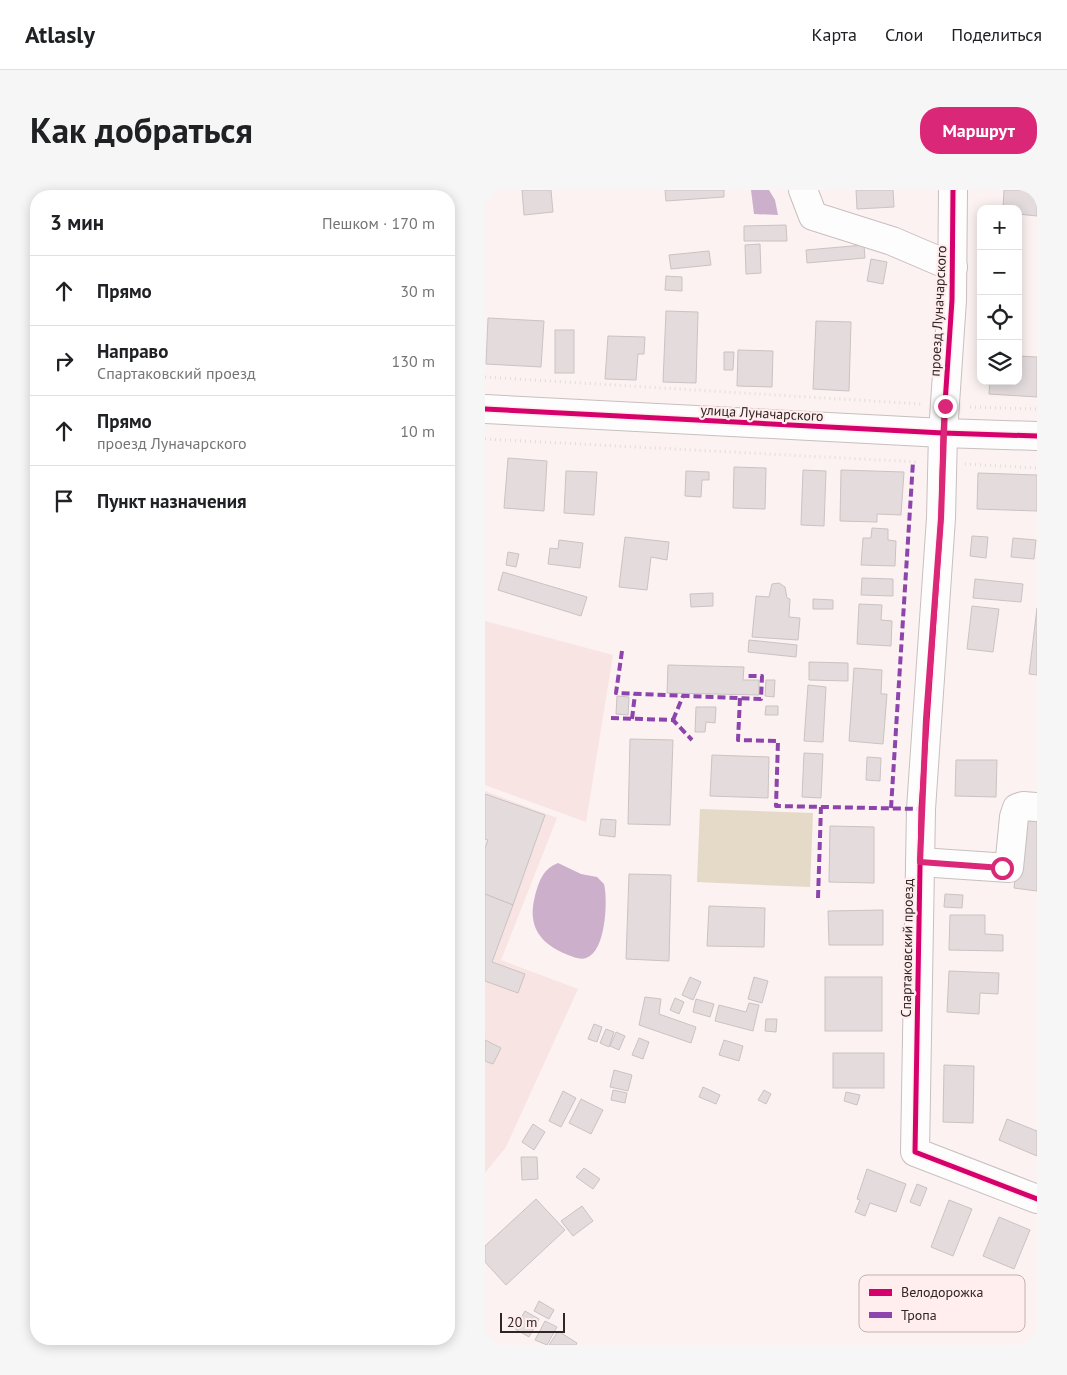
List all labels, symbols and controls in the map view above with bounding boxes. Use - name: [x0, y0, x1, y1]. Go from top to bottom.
- text: Atlasly: [25, 19, 95, 50]
- text: Карта: [812, 23, 857, 46]
- text: Слои: [885, 23, 923, 46]
- text: Поделиться: [951, 23, 1042, 46]
- text: Как добраться: [30, 107, 253, 153]
- button: Маршрут: [920, 107, 1037, 154]
- map controls: [977, 205, 1022, 385]
- button: +: [977, 205, 1022, 250]
- text: 3 мин: [50, 209, 104, 236]
- text: Пешком · 170 m: [322, 213, 435, 233]
- street label: проезд Луначарского: [926, 245, 950, 377]
- button: −: [977, 250, 1022, 295]
- icon: ahead: [50, 277, 78, 305]
- text: Прямо: [97, 279, 152, 303]
- text: 30 m: [400, 281, 435, 301]
- button: locate: [977, 295, 1022, 340]
- text: Направо: [97, 339, 168, 363]
- button: layers: [977, 340, 1022, 385]
- icon: right: [50, 347, 78, 375]
- text: 130 m: [392, 351, 435, 371]
- text: Спартаковский проезд: [97, 363, 256, 383]
- route end: [934, 395, 957, 418]
- street label: улица Луначарского: [700, 401, 824, 425]
- text: Прямо: [97, 409, 152, 433]
- icon: ahead: [50, 417, 78, 445]
- text: 10 m: [400, 421, 435, 441]
- text: проезд Луначарского: [97, 433, 247, 453]
- icon: arrive: [50, 487, 78, 515]
- text: Пункт назначения: [97, 489, 247, 513]
- route start: [991, 857, 1014, 880]
- street label: Спартаковский проезд: [897, 878, 917, 1018]
- legend: [859, 1275, 1025, 1332]
- text: Велодорожка: [901, 1283, 983, 1301]
- text: Тропа: [901, 1306, 937, 1324]
- scale bar: [500, 1310, 565, 1333]
- text: 20 m: [507, 1313, 537, 1331]

